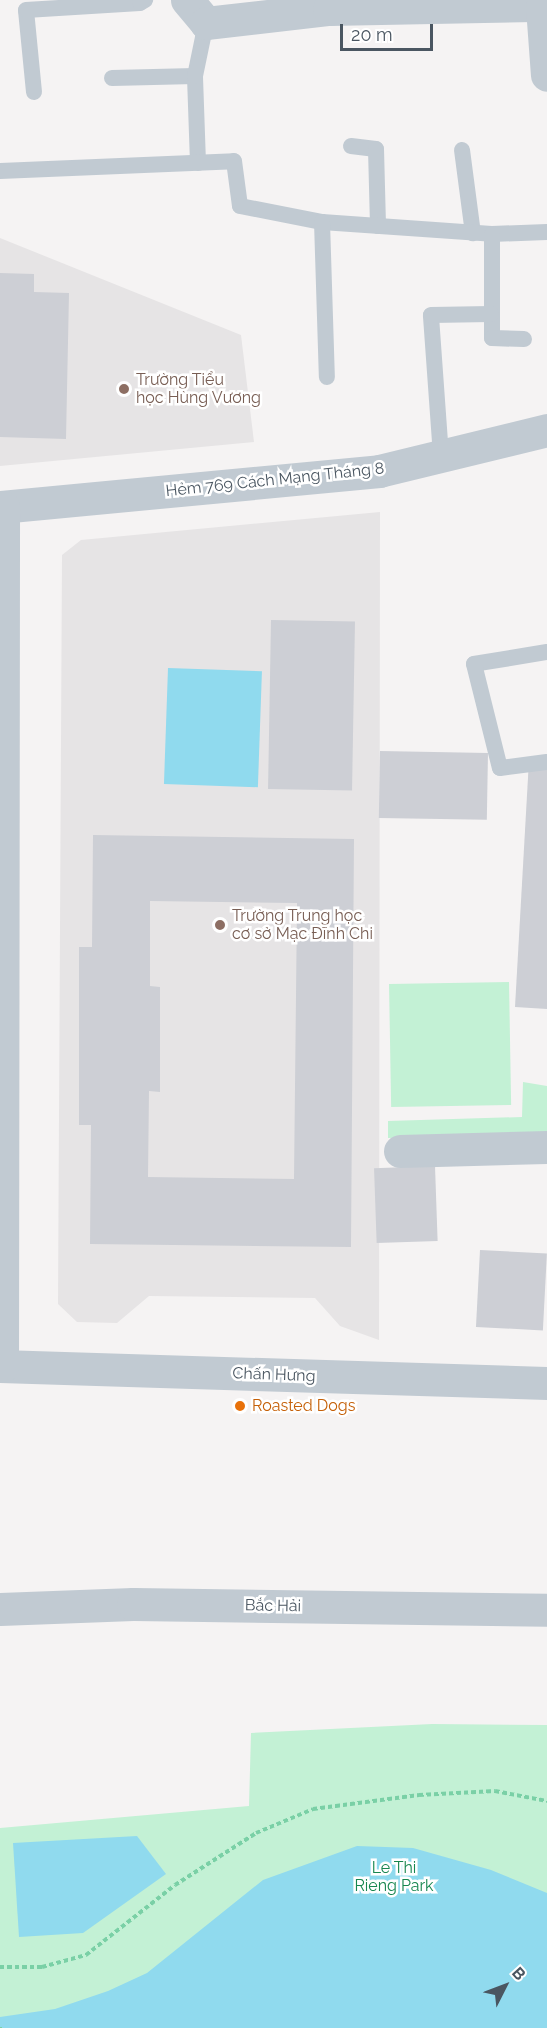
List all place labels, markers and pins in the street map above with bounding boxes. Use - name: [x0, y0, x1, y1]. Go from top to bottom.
- place label: Trường Tiểu học Hùng Vương: [136, 370, 261, 408]
- marker: Trường Tiểu học Hùng Vương: [117, 382, 131, 396]
- place label: Trường Trung học cơ sở Mạc Đĩnh Chi: [232, 906, 373, 944]
- marker: Trường Trung học cơ sở Mạc Đĩnh Chi: [213, 918, 227, 932]
- place label: Roasted Dogs: [252, 1396, 355, 1416]
- marker: Roasted Dogs: [233, 1399, 247, 1413]

